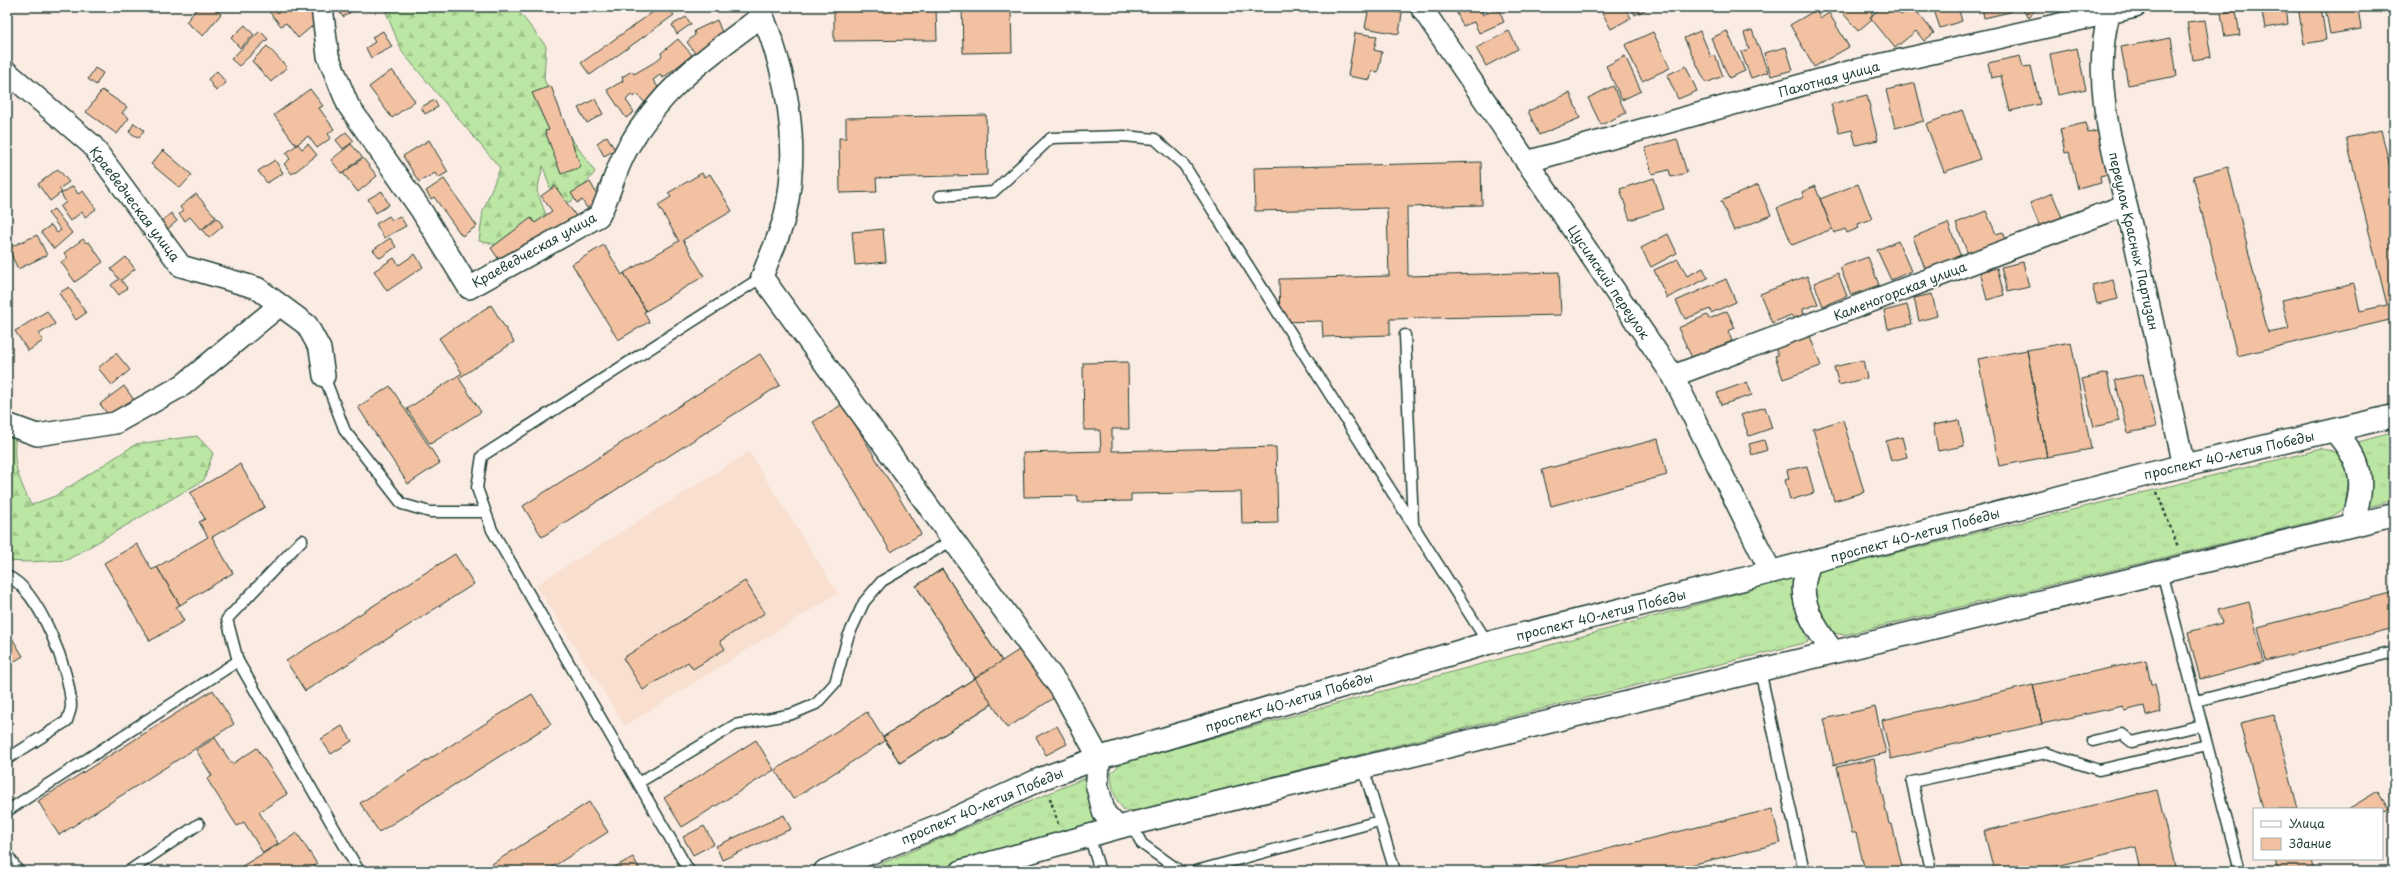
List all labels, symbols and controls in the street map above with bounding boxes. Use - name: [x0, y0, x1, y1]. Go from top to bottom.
- street label: Пахотная улица: [1776, 56, 1882, 101]
- street label: Краеведческая улица: [86, 142, 185, 266]
- street label: переулок Красных Партизан: [2105, 150, 2164, 332]
- street label: Краеведческая улица: [468, 207, 600, 292]
- street label: Цусимский переулок: [1564, 221, 1655, 343]
- street label: Каменогорская улица: [1831, 256, 1970, 325]
- street label: проспект 40-летия Победы: [2142, 426, 2316, 483]
- street label: проспект 40-летия Победы: [1828, 503, 2002, 566]
- street label: проспект 40-летия Победы: [1514, 584, 1688, 645]
- street label: проспект 40-летия Победы: [1203, 667, 1375, 736]
- street label: проспект 40-летия Победы: [898, 763, 1066, 848]
- legend: [2253, 808, 2383, 860]
- text: Улица: [2289, 814, 2325, 832]
- text: Здание: [2289, 834, 2331, 852]

